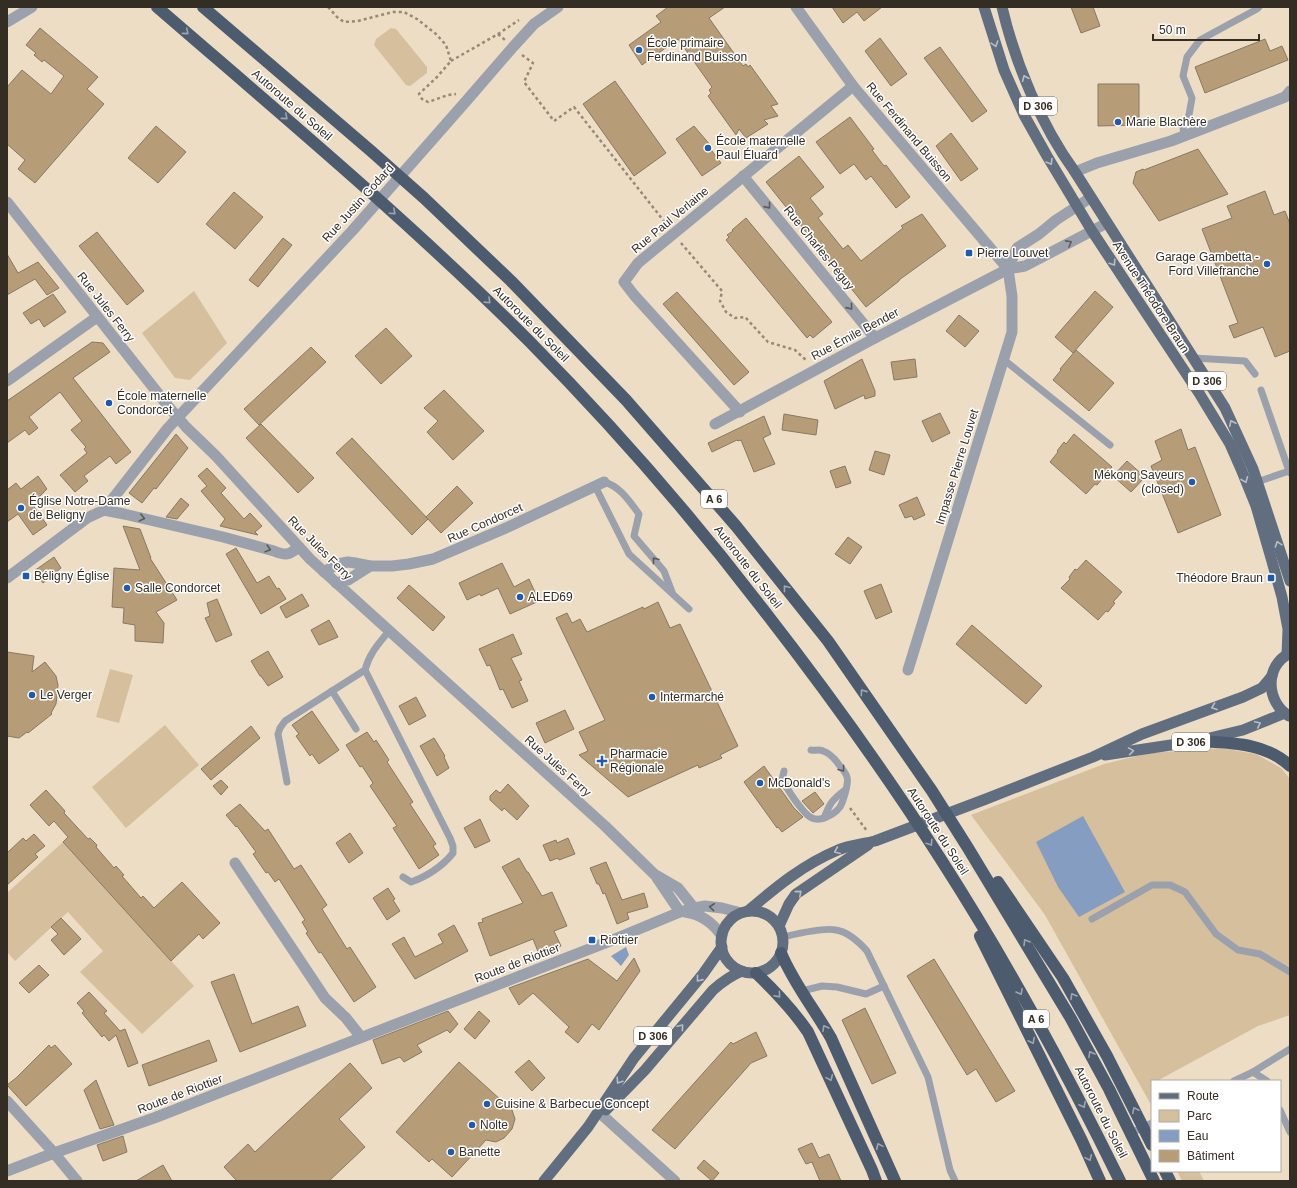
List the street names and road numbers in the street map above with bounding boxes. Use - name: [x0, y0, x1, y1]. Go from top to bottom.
- street label: Autoroute du Soleil: [249, 66, 335, 144]
- street label: Rue Ferdinand Buisson: [863, 79, 955, 185]
- road number: D 306: [1019, 97, 1057, 115]
- street label: Rue Justin Godard: [319, 161, 397, 245]
- street label: Rue Paul Verlaine: [629, 184, 712, 256]
- street label: Rue Charles Péguy: [781, 203, 857, 293]
- street label: Avenue Théodore Braun: [1110, 239, 1192, 355]
- street label: Rue Jules Ferry: [74, 269, 138, 345]
- street label: Autoroute du Soleil: [490, 283, 572, 365]
- street label: Rue Émile Bender: [808, 304, 901, 363]
- road number: D 306: [1188, 372, 1226, 390]
- street label: Impasse Pierre Louvet: [933, 407, 981, 526]
- road number: A 6: [701, 490, 727, 508]
- street label: Rue Condorcet: [445, 500, 525, 546]
- street label: Rue Jules Ferry: [285, 513, 355, 583]
- street label: Autoroute du Soleil: [711, 523, 785, 611]
- street label: Rue Jules Ferry: [522, 732, 594, 800]
- road number: D 306: [1172, 733, 1210, 751]
- street label: Autoroute du Soleil: [905, 785, 971, 877]
- street label: Route de Riottier: [472, 940, 562, 986]
- road number: A 6: [1023, 1010, 1049, 1028]
- road number: D 306: [634, 1027, 672, 1045]
- street label: Autoroute du Soleil: [1072, 1064, 1130, 1160]
- street label: Route de Riottier: [135, 1071, 225, 1117]

